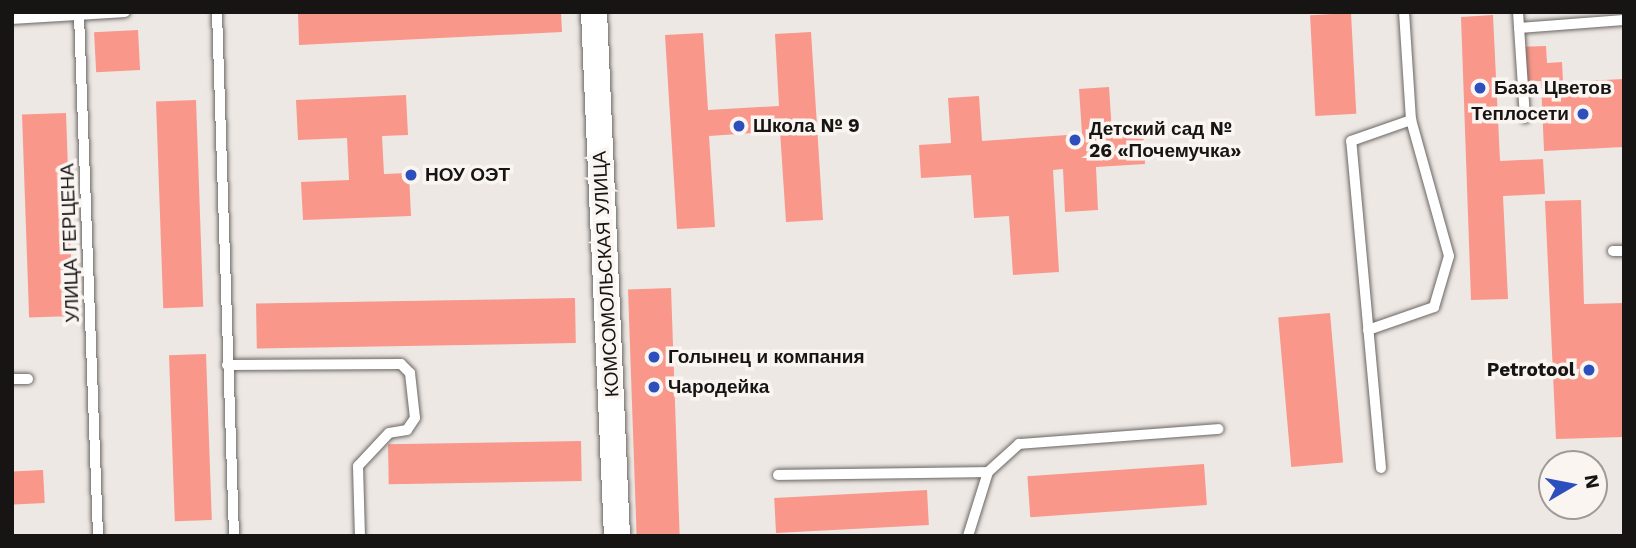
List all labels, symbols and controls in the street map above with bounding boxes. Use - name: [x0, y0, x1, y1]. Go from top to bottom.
- place label: База Цветов: [1494, 77, 1612, 99]
- marker: База Цветов: [1472, 80, 1488, 96]
- place label: Теплосети: [1471, 103, 1569, 125]
- marker: Теплосети: [1575, 106, 1591, 122]
- place label: Школа № 9: [753, 115, 860, 137]
- marker: Школа № 9: [731, 118, 747, 134]
- place label: Детский сад № 26 «Почемучка»: [1089, 118, 1241, 162]
- marker: Детский сад № 26 «Почемучка»: [1067, 132, 1083, 148]
- street label: КОМСОМОЛЬСКАЯ УЛИЦА: [588, 150, 624, 398]
- street label: УЛИЦА ГЕРЦЕНА: [56, 163, 84, 323]
- place label: НОУ ОЭТ: [425, 164, 510, 186]
- marker: НОУ ОЭТ: [403, 167, 419, 183]
- place label: Голынец и компания: [668, 346, 864, 368]
- marker: Голынец и компания: [646, 349, 662, 365]
- place label: Petrotool: [1487, 359, 1575, 381]
- marker: Petrotool: [1581, 362, 1597, 378]
- place label: Чародейка: [668, 376, 769, 398]
- marker: Чародейка: [646, 379, 662, 395]
- north arrow: [1538, 450, 1608, 520]
- text: N: [1580, 473, 1605, 491]

